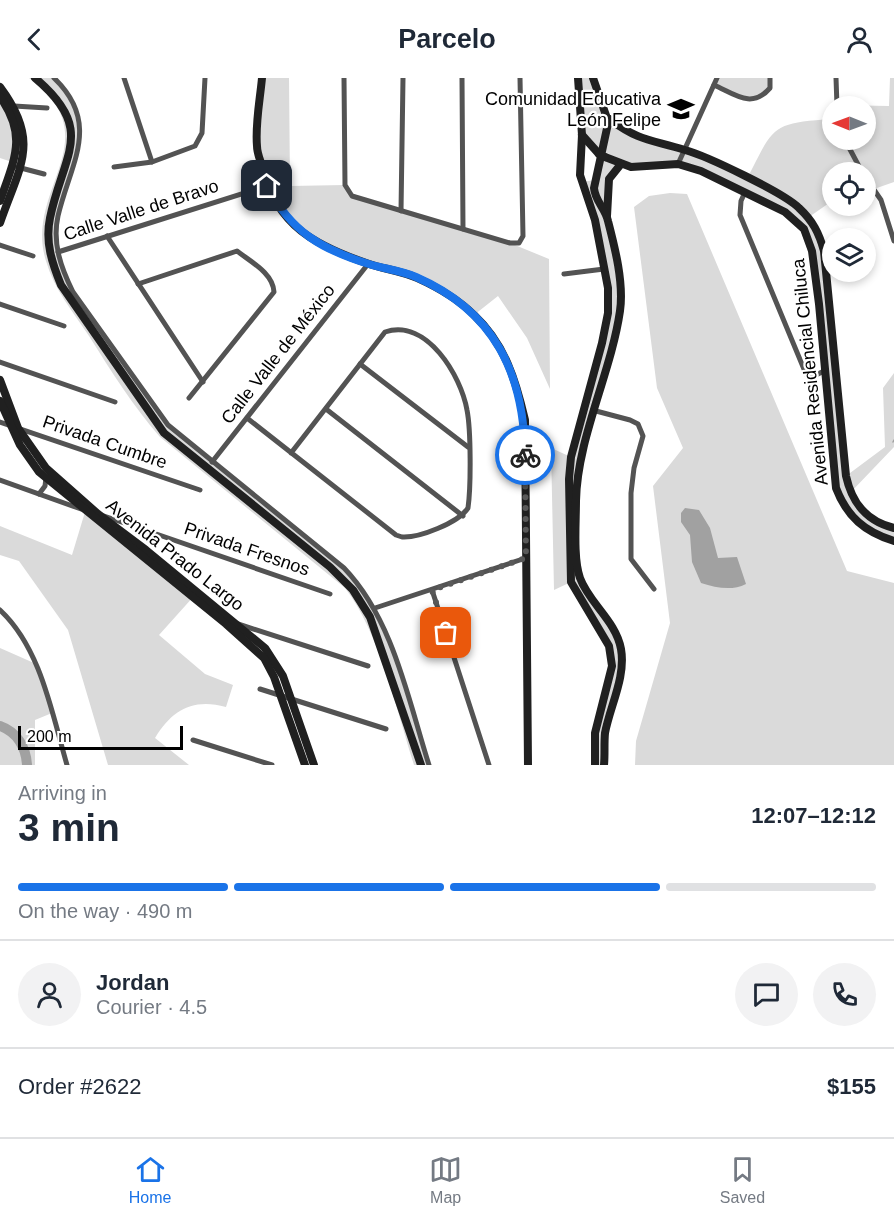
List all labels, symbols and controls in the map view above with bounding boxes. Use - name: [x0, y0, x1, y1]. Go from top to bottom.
- icon: back: [18, 23, 51, 56]
- icon: person: [843, 23, 876, 56]
- text: Parcelo: [398, 24, 496, 54]
- place label: Comunidad Educativa León Felipe: [485, 89, 662, 130]
- school or university icon: Comunidad Educativa León Felipe: [666, 94, 696, 124]
- north arrow: [822, 96, 876, 150]
- map controls: [822, 96, 876, 282]
- pin: [241, 160, 292, 211]
- button: locate: [822, 162, 876, 216]
- icon: home: [250, 169, 283, 202]
- street label: Calle Valle de Bravo: [61, 175, 221, 245]
- button: layers: [822, 228, 876, 282]
- street label: Avenida Residencial Chiluca: [788, 257, 832, 486]
- street label: Calle Valle de México: [217, 280, 339, 428]
- street label: Privada Cumbre: [40, 411, 170, 473]
- courier: [495, 425, 555, 485]
- icon: bike: [509, 439, 542, 472]
- street label: Avenida Prado Largo: [102, 495, 248, 615]
- street label: Privada Fresnos: [182, 518, 312, 580]
- pin: [420, 607, 471, 658]
- icon: bag: [429, 616, 462, 649]
- scale bar: [18, 723, 183, 750]
- text: 200 m: [27, 728, 71, 745]
- text: Arriving in: [18, 782, 107, 804]
- text: 12:07–12:12: [751, 803, 876, 828]
- text: 3 min: [18, 806, 120, 849]
- text: On the way · 490 m: [18, 900, 193, 922]
- button: person: [18, 963, 81, 1026]
- button: chat: [735, 963, 798, 1026]
- button: phone: [813, 963, 876, 1026]
- text: Jordan: [96, 970, 169, 995]
- text: Courier · 4.5: [96, 996, 207, 1018]
- text: Order #2622: [18, 1074, 142, 1099]
- text: $155: [827, 1074, 876, 1099]
- tab: Home: [129, 1153, 172, 1207]
- tab: Map: [429, 1153, 462, 1207]
- tab: Saved: [720, 1153, 765, 1207]

